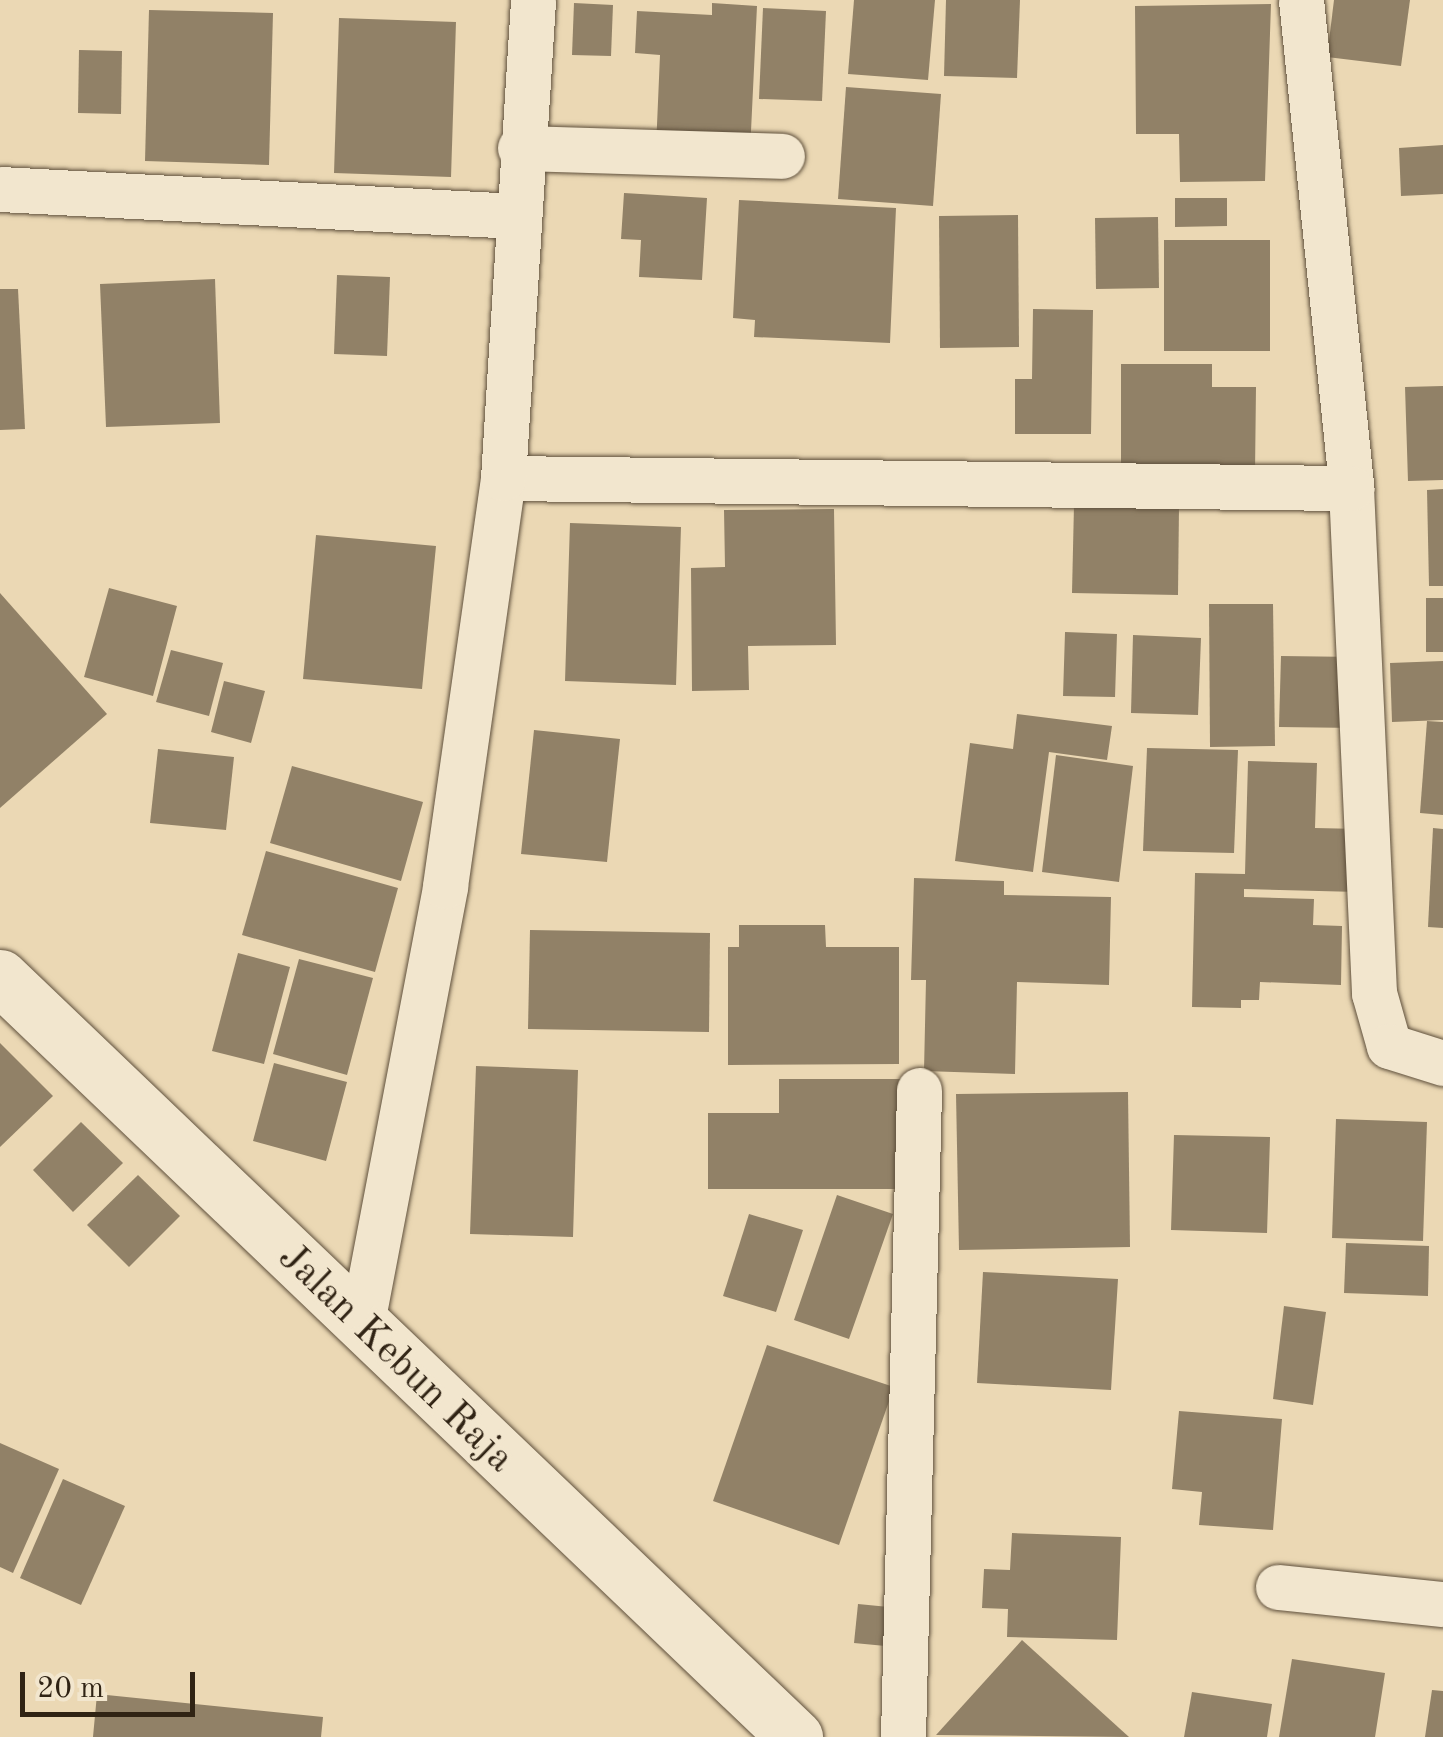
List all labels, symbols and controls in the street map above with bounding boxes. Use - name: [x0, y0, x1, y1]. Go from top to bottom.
- street label: Jalan Kebun Raja: [267, 1234, 523, 1484]
- scale bar: [25, 1652, 200, 1714]
- text: 20 m: [37, 1674, 104, 1704]

